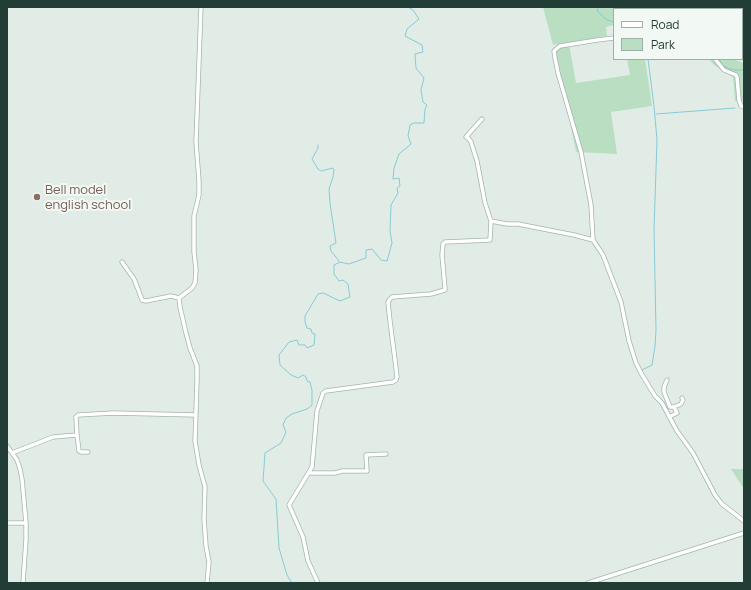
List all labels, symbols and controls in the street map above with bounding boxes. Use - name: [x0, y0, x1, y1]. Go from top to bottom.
- legend: [613, 8, 743, 60]
- text: Road: [651, 16, 679, 33]
- text: Park: [651, 36, 675, 53]
- place label: Bell model english school: [45, 182, 131, 213]
- marker: Bell model english school: [32, 192, 42, 202]

